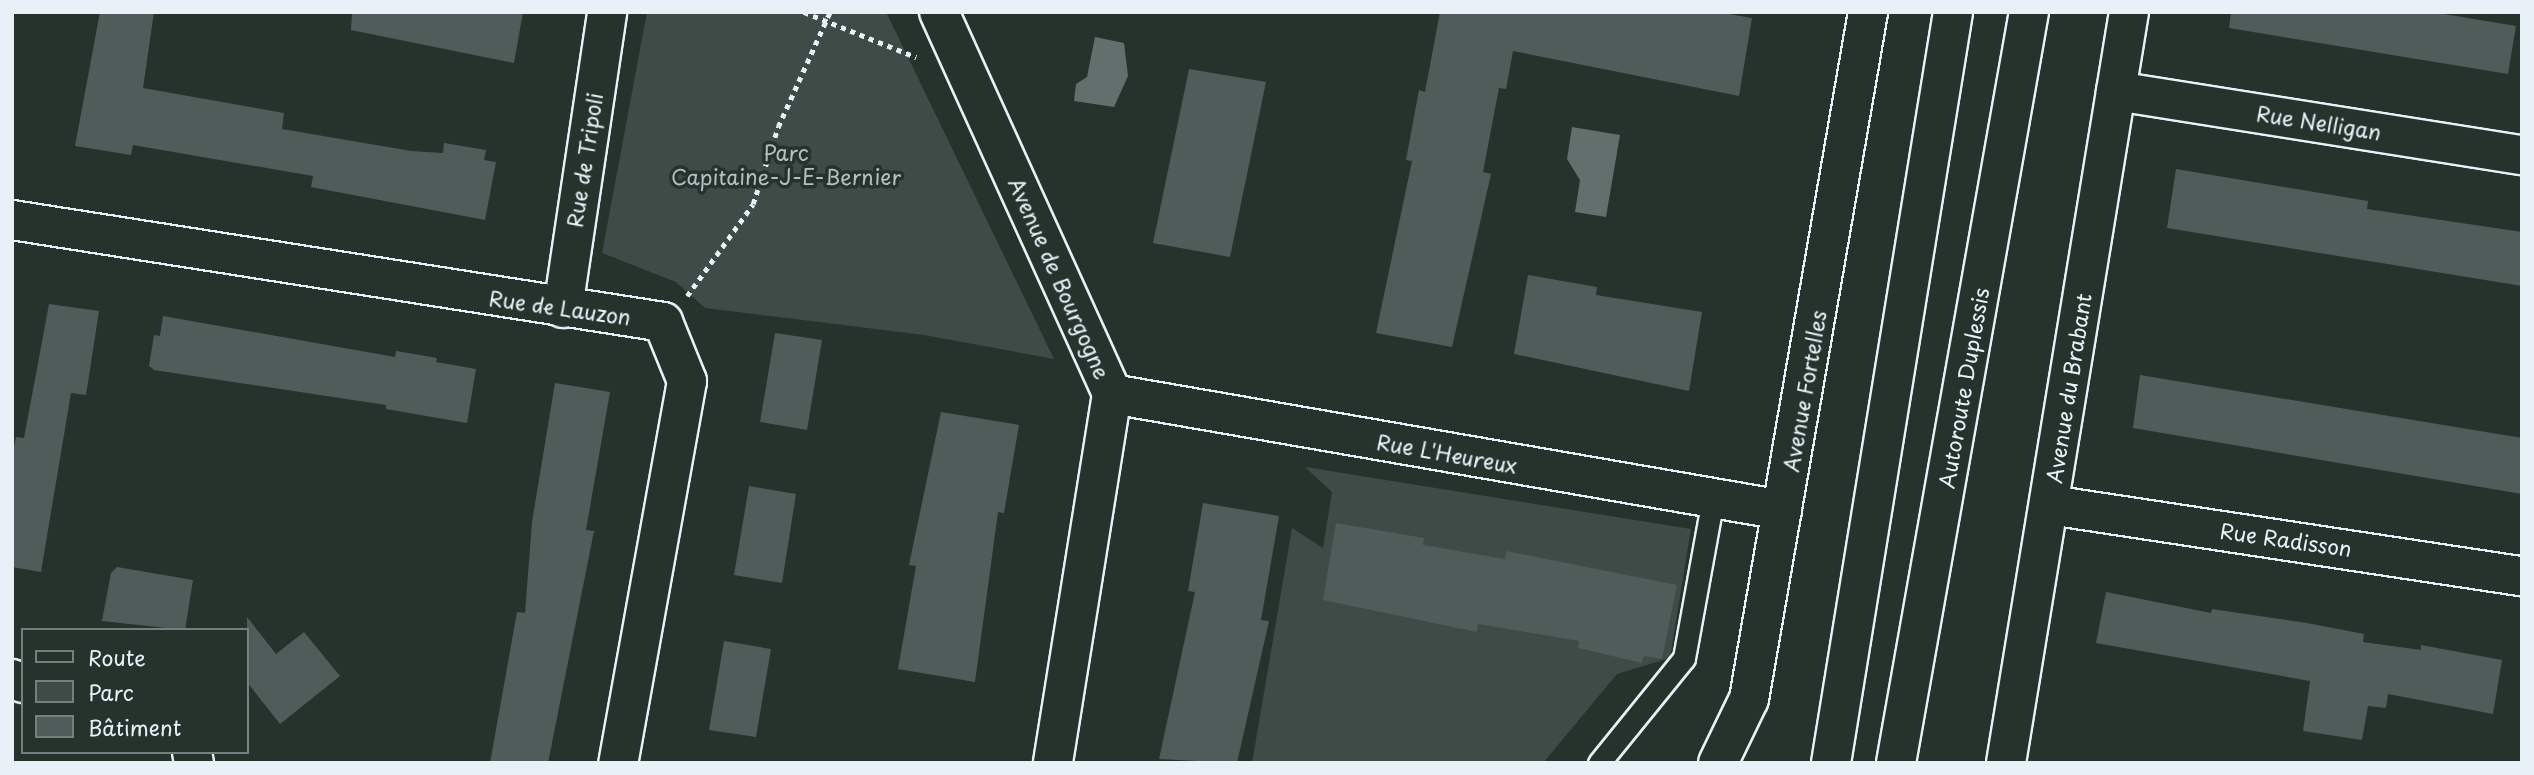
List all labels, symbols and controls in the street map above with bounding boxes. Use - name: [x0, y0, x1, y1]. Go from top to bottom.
- street label: Rue de Tripoli: [561, 89, 607, 231]
- street label: Rue Nelligan: [2254, 100, 2384, 144]
- park label: Parc Capitaine-J-E-Bernier: [671, 139, 901, 189]
- street label: Avenue de Bourgogne: [1004, 174, 1116, 382]
- street label: Rue de Lauzon: [485, 284, 635, 330]
- street label: Autoroute Duplessis: [1933, 286, 1993, 490]
- street label: Avenue du Brabant: [2040, 291, 2096, 485]
- street label: Avenue Fortelles: [1777, 308, 1831, 474]
- street label: Rue L'Heureux: [1374, 428, 1520, 478]
- street label: Rue Radisson: [2217, 517, 2355, 561]
- legend: [21, 628, 248, 754]
- text: Route: [88, 641, 146, 673]
- text: Parc: [88, 676, 134, 708]
- text: Bâtiment: [88, 711, 181, 743]

